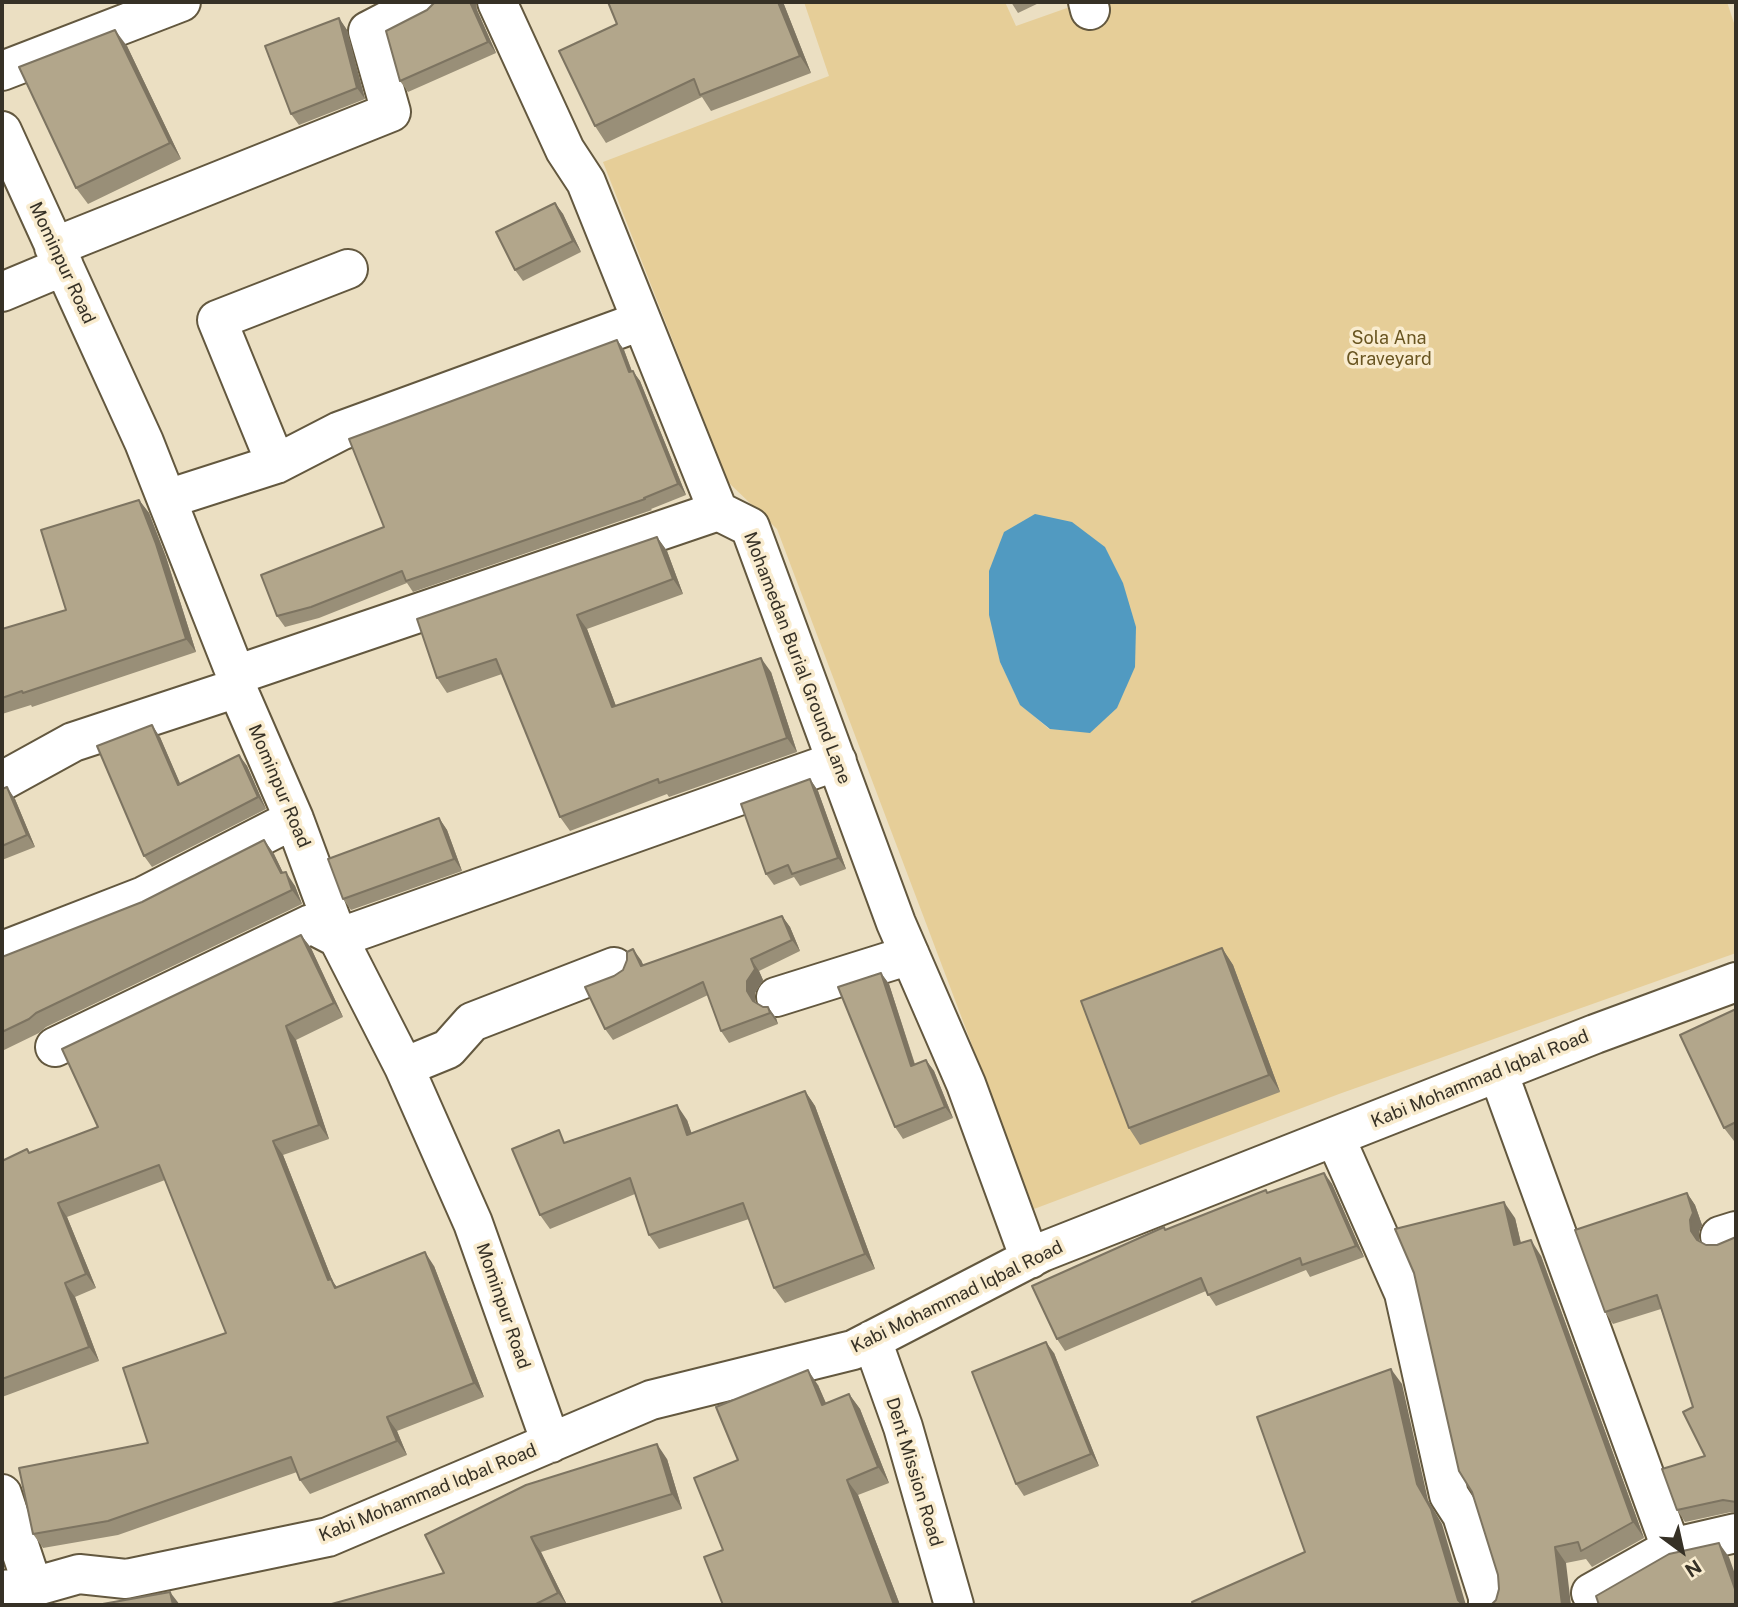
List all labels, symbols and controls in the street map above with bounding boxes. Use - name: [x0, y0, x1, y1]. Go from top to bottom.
- street label: Mominpur Road: [24, 199, 100, 327]
- park label: Sola Ana Graveyard: [1346, 327, 1432, 370]
- street label: Mohamedan Burial Ground Lane: [739, 529, 855, 787]
- street label: Mominpur Road: [243, 721, 315, 851]
- street label: Kabi Mohammad Iqbal Road: [1368, 1025, 1592, 1133]
- street label: Kabi Mohammad Iqbal Road: [848, 1236, 1066, 1358]
- street label: Mominpur Road: [471, 1240, 535, 1372]
- street label: Dent Mission Road: [881, 1395, 947, 1549]
- street label: Kabi Mohammad Iqbal Road: [316, 1439, 540, 1547]
- north arrow: [1647, 1516, 1717, 1586]
- text: N: [1681, 1555, 1706, 1582]

